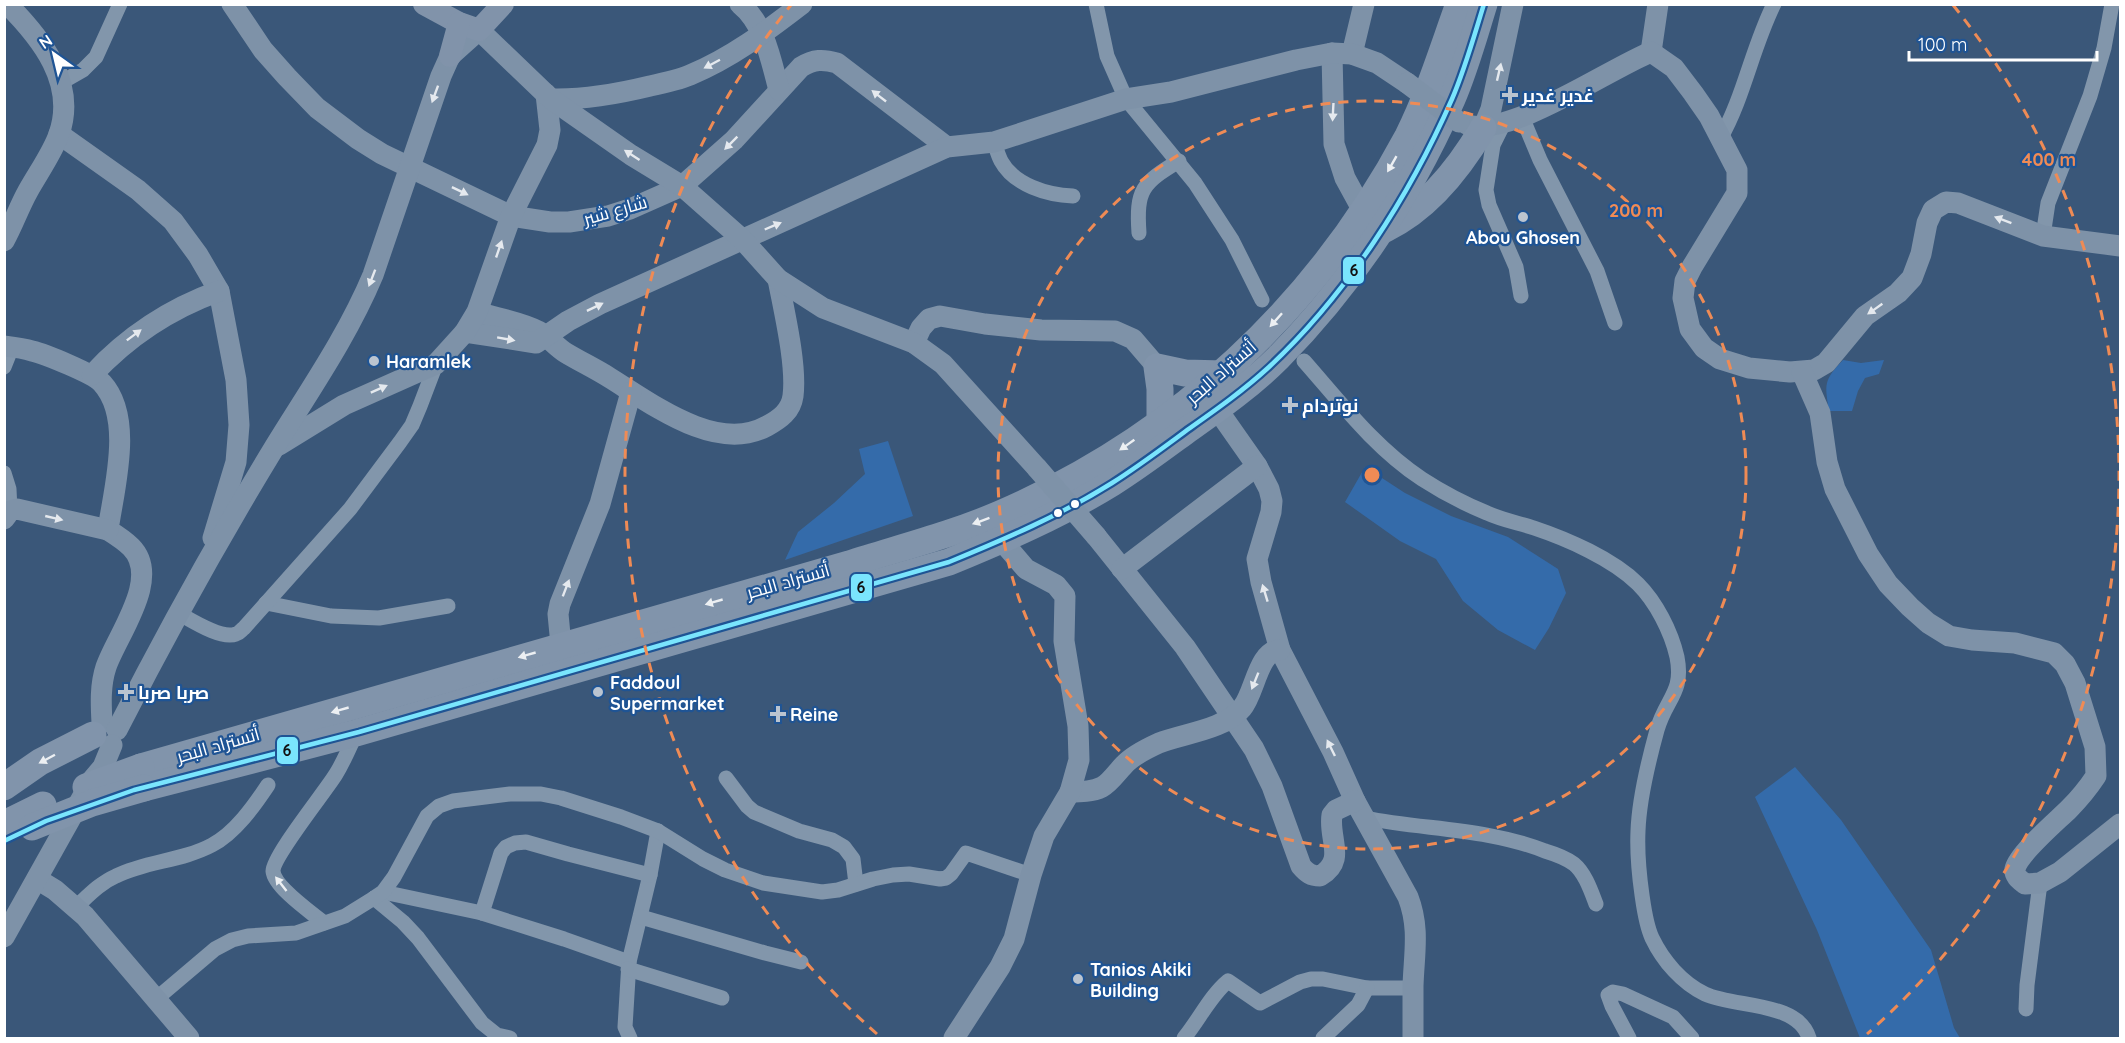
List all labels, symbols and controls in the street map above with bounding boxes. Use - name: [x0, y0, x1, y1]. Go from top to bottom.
- north arrow: [24, 24, 84, 84]
- scale bar: [1909, 24, 2096, 62]
- text: N: [35, 30, 56, 53]
- text: 100 m: [1918, 33, 1967, 56]
- one-way arrow: [703, 59, 720, 69]
- one-way arrow: [1495, 62, 1504, 81]
- place label: غدير غدير: [1521, 84, 1594, 107]
- one-way arrow: [429, 85, 439, 103]
- marker: غدير غدير: [1503, 88, 1517, 102]
- one-way arrow: [871, 89, 887, 102]
- one-way arrow: [1328, 102, 1337, 121]
- one-way arrow: [724, 135, 738, 149]
- text: 400 m: [2022, 148, 2076, 171]
- one-way arrow: [624, 150, 640, 161]
- one-way arrow: [1387, 156, 1397, 173]
- one-way arrow: [451, 186, 469, 196]
- street label: شارع شير: [579, 190, 650, 231]
- text: 200 m: [1609, 199, 1663, 222]
- marker: Abou Ghosen: [1516, 210, 1530, 224]
- one-way arrow: [1993, 215, 2011, 225]
- one-way arrow: [764, 221, 782, 231]
- place label: Abou Ghosen: [1466, 226, 1580, 249]
- one-way arrow: [494, 240, 504, 258]
- line badge: 6: [1342, 256, 1365, 285]
- text: 6: [1350, 260, 1359, 280]
- one-way arrow: [366, 269, 376, 287]
- one-way arrow: [587, 302, 604, 311]
- one-way arrow: [1867, 303, 1883, 315]
- one-way arrow: [1270, 312, 1283, 327]
- one-way arrow: [127, 330, 142, 342]
- one-way arrow: [497, 335, 516, 344]
- street label: أتستراد البحر: [1180, 335, 1261, 409]
- place label: Haramlek: [386, 350, 471, 373]
- marker: Haramlek: [367, 354, 381, 368]
- one-way arrow: [371, 384, 389, 394]
- place label: نوتردام: [1302, 394, 1358, 418]
- marker: نوتردام: [1283, 398, 1297, 412]
- one-way arrow: [1120, 439, 1136, 451]
- centre of rings: [1362, 465, 1382, 485]
- unlabelled marker: [1069, 498, 1081, 510]
- unlabelled marker: [1052, 507, 1064, 519]
- one-way arrow: [45, 513, 63, 523]
- one-way arrow: [972, 516, 990, 526]
- street label: أتستراد البحر: [743, 558, 832, 604]
- line badge: 6: [850, 573, 873, 602]
- text: 6: [857, 577, 866, 597]
- one-way arrow: [561, 579, 571, 597]
- one-way arrow: [1260, 584, 1269, 602]
- one-way arrow: [705, 598, 723, 607]
- one-way arrow: [518, 651, 536, 660]
- place label: Faddoul Supermarket: [610, 671, 725, 715]
- one-way arrow: [1250, 672, 1260, 690]
- place label: صربا صربا: [138, 681, 209, 704]
- marker: صربا صربا: [119, 685, 133, 699]
- marker: Faddoul Supermarket: [591, 685, 605, 699]
- place label: Reine: [790, 703, 839, 726]
- one-way arrow: [331, 706, 349, 715]
- marker: Reine: [771, 707, 785, 721]
- street label: أتستراد البحر: [173, 722, 262, 768]
- line badge: 6: [276, 736, 299, 765]
- one-way arrow: [1326, 739, 1336, 756]
- text: 6: [283, 740, 292, 760]
- one-way arrow: [38, 753, 56, 763]
- one-way arrow: [275, 876, 287, 892]
- place label: Tanios Akiki Building: [1090, 958, 1191, 1002]
- marker: Tanios Akiki Building: [1071, 972, 1085, 986]

